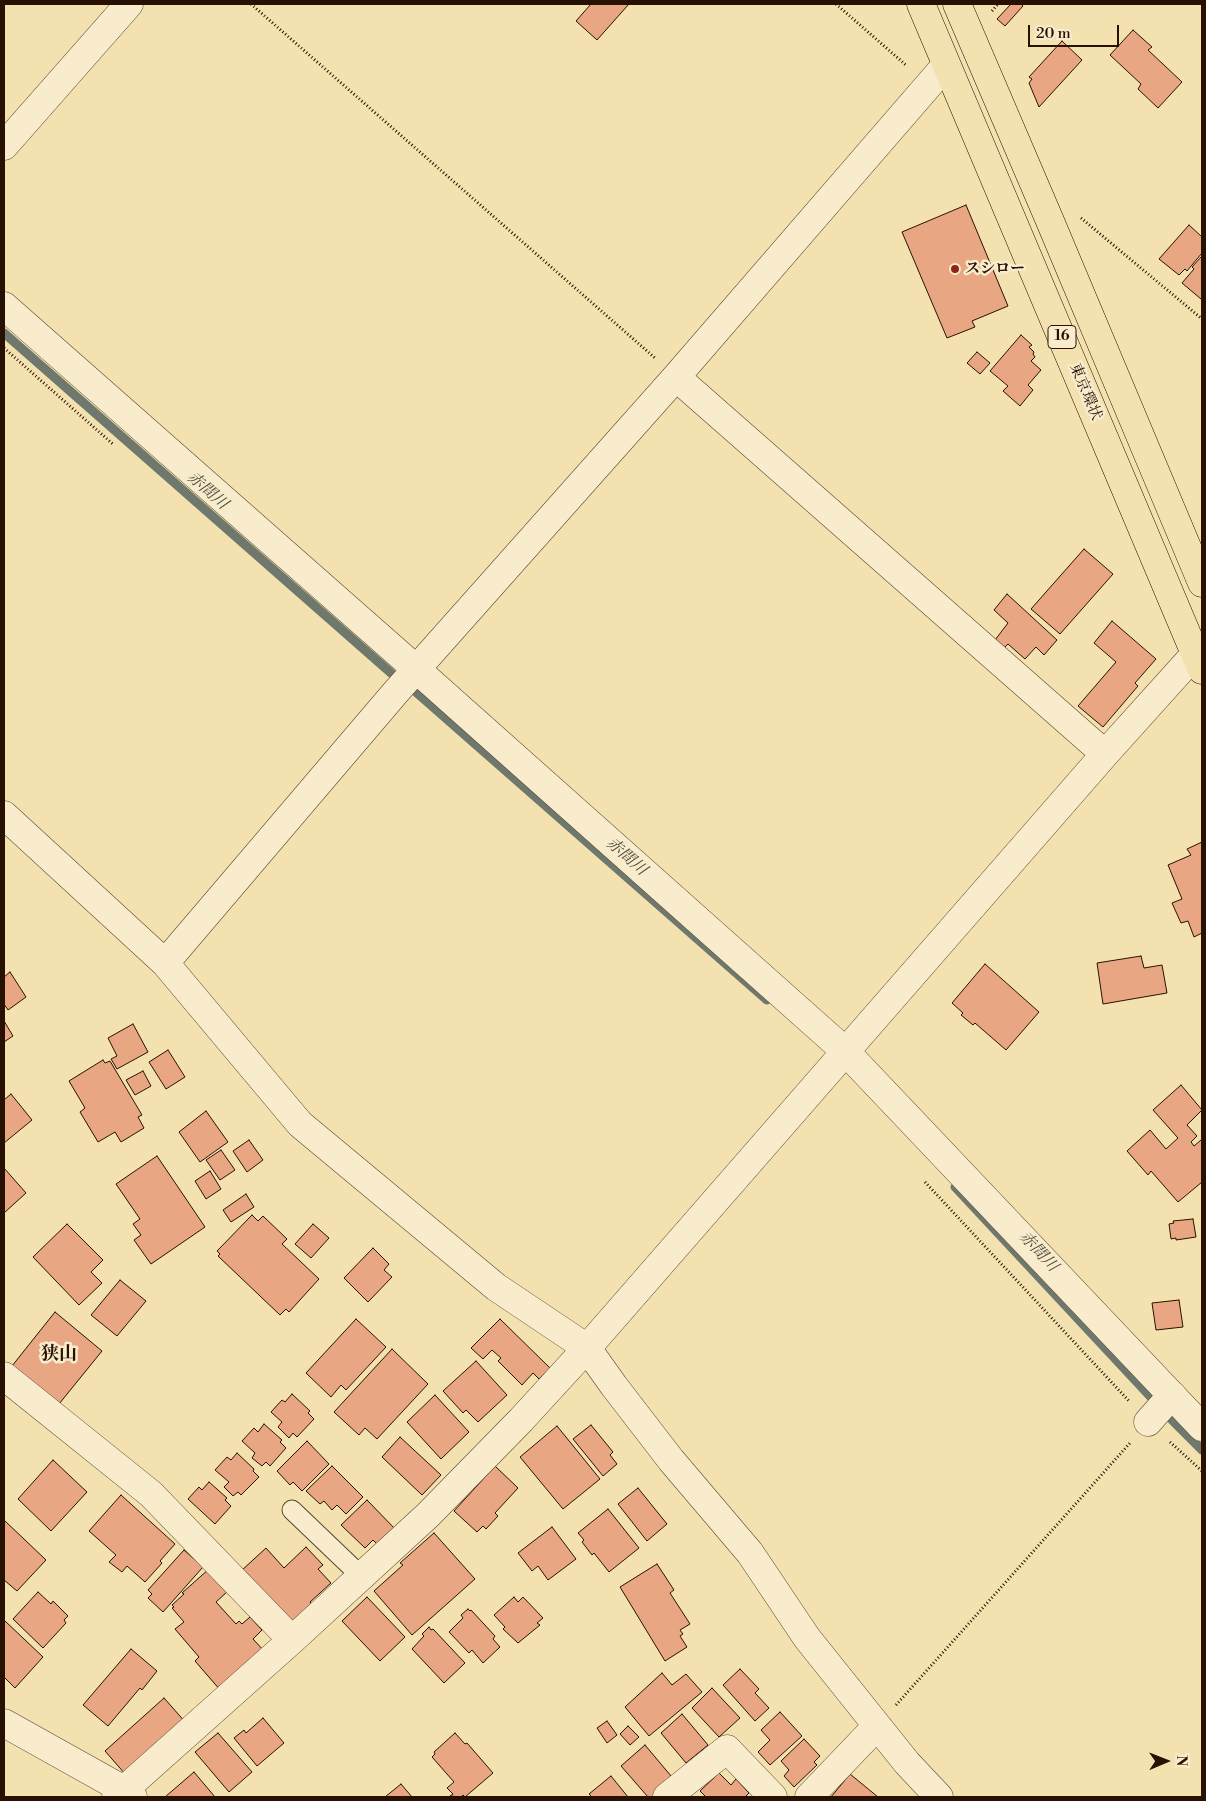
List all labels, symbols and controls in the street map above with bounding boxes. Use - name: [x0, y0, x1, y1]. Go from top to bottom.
- scale bar: [1031, 15, 1122, 47]
- text: 20 m: [1036, 24, 1071, 43]
- place label: スシロー: [965, 260, 1025, 278]
- marker: スシロー: [949, 263, 961, 275]
- road number: 16: [1048, 326, 1076, 348]
- street label: 東京環状: [1065, 361, 1105, 423]
- water label: 赤間川: [183, 468, 231, 514]
- water label: 赤間川: [602, 834, 650, 880]
- water label: 赤間川: [1015, 1228, 1061, 1276]
- district label: 狭山: [41, 1344, 77, 1366]
- north arrow: [1141, 1736, 1191, 1786]
- text: N: [1172, 1755, 1190, 1766]

